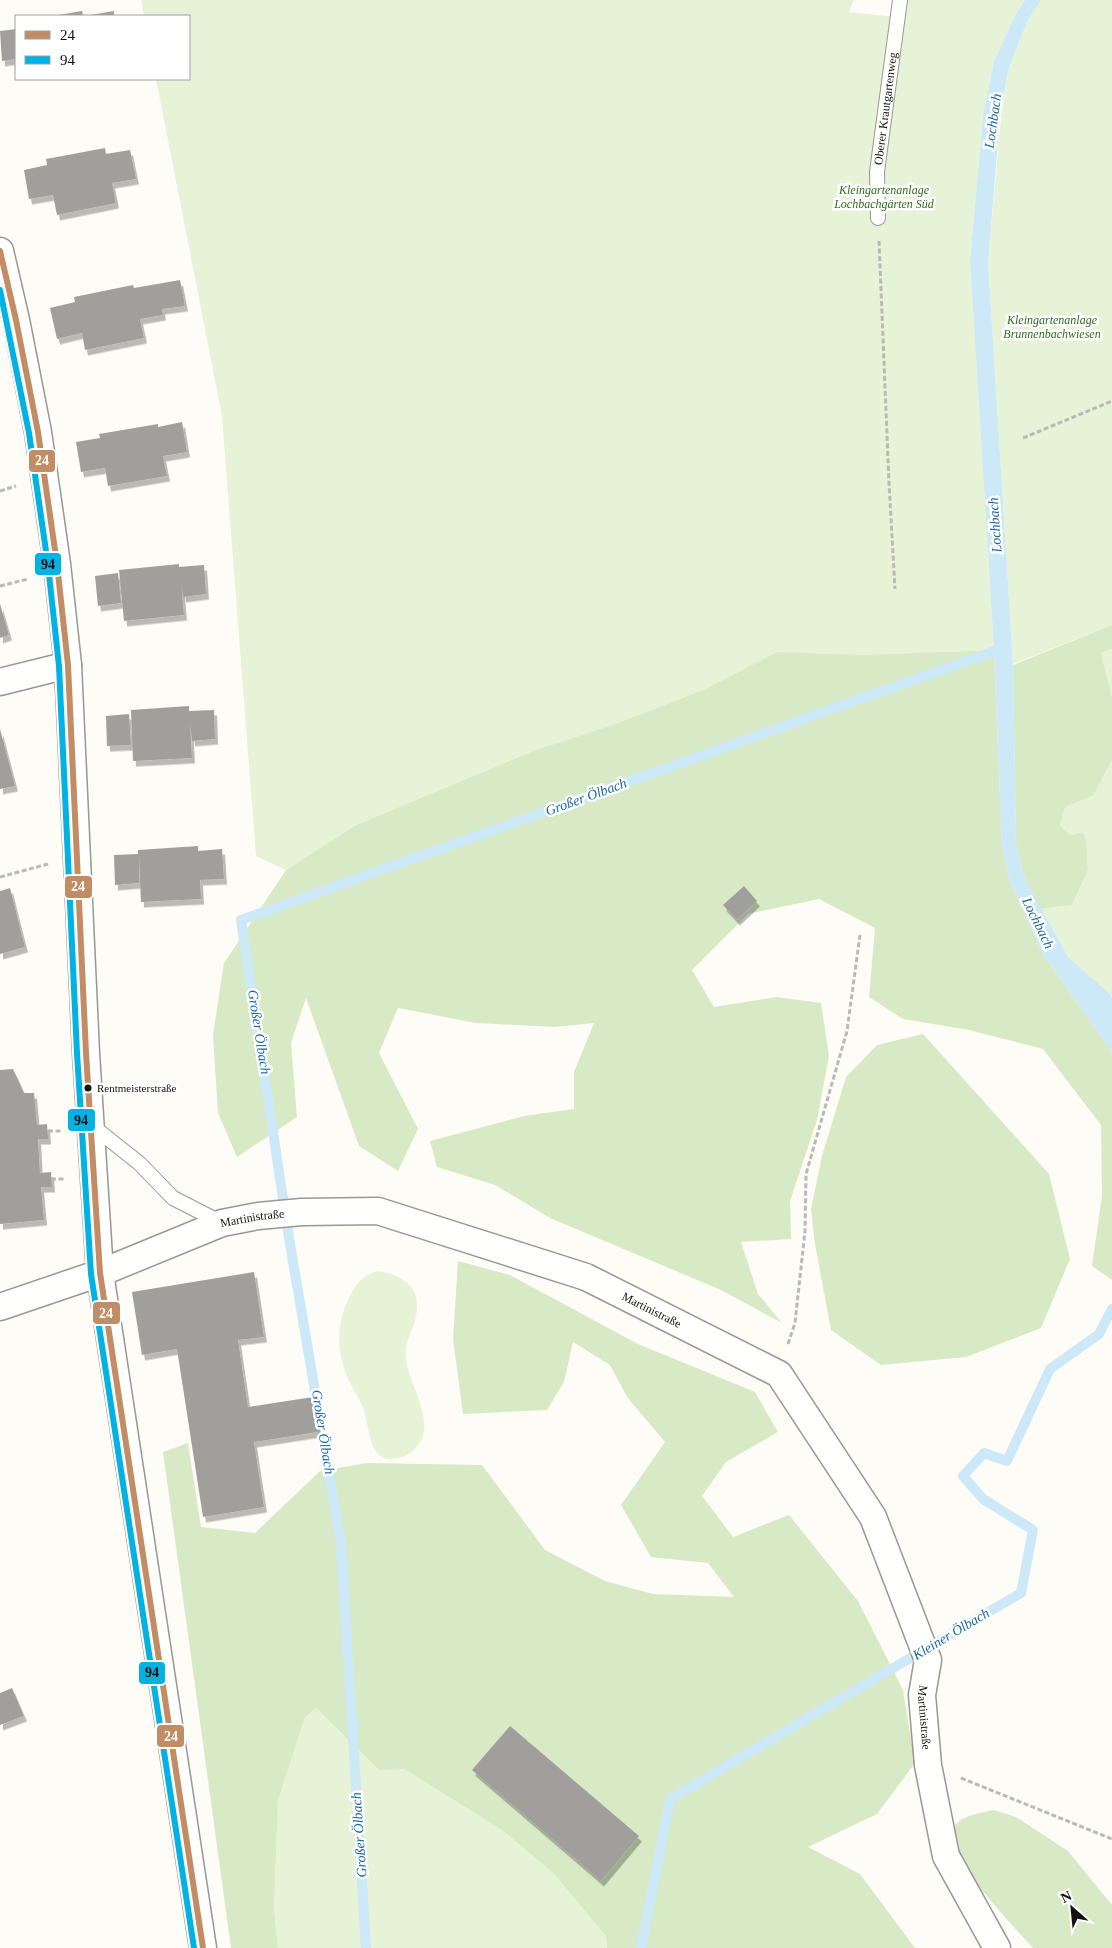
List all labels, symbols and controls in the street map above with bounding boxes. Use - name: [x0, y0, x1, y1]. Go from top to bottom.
- legend: [15, 15, 190, 80]
- text: 24: [60, 27, 76, 43]
- street label: Oberer Krautgartenweg: [871, 51, 900, 166]
- text: 94: [60, 52, 76, 68]
- water label: Lochbach: [982, 93, 1004, 150]
- park label: Kleingartenanlage Lochbachgärten Süd: [833, 183, 935, 211]
- park label: Kleingartenanlage Brunnenbachwiesen: [1003, 313, 1101, 341]
- line badge: 24: [28, 449, 56, 473]
- text: 24: [35, 453, 49, 468]
- water label: Lochbach: [986, 497, 1004, 554]
- line badge: 94: [34, 552, 62, 576]
- text: 94: [41, 557, 55, 572]
- water label: Großer Ölbach: [543, 774, 629, 819]
- line badge: 24: [64, 875, 93, 899]
- text: 24: [71, 879, 85, 894]
- water label: Lochbach: [1019, 894, 1057, 951]
- water label: Großer Ölbach: [245, 988, 274, 1075]
- place label: Rentmeisterstraße: [97, 1082, 177, 1094]
- marker: Rentmeisterstraße: [83, 1083, 93, 1093]
- line badge: 94: [67, 1108, 96, 1132]
- text: 94: [74, 1113, 88, 1128]
- street label: Martinistraße: [219, 1207, 285, 1230]
- street label: Martinistraße: [620, 1289, 684, 1331]
- line badge: 24: [92, 1301, 121, 1325]
- text: 24: [99, 1306, 113, 1321]
- water label: Großer Ölbach: [309, 1388, 338, 1475]
- water label: Kleiner Ölbach: [909, 1604, 992, 1663]
- line badge: 94: [138, 1661, 166, 1685]
- text: 94: [145, 1665, 159, 1680]
- street label: Martinistraße: [915, 1684, 934, 1750]
- line badge: 24: [156, 1724, 185, 1748]
- text: 24: [164, 1729, 178, 1744]
- water label: Großer Ölbach: [348, 1792, 369, 1878]
- north arrow: [1047, 1883, 1097, 1933]
- text: N: [1058, 1888, 1074, 1906]

